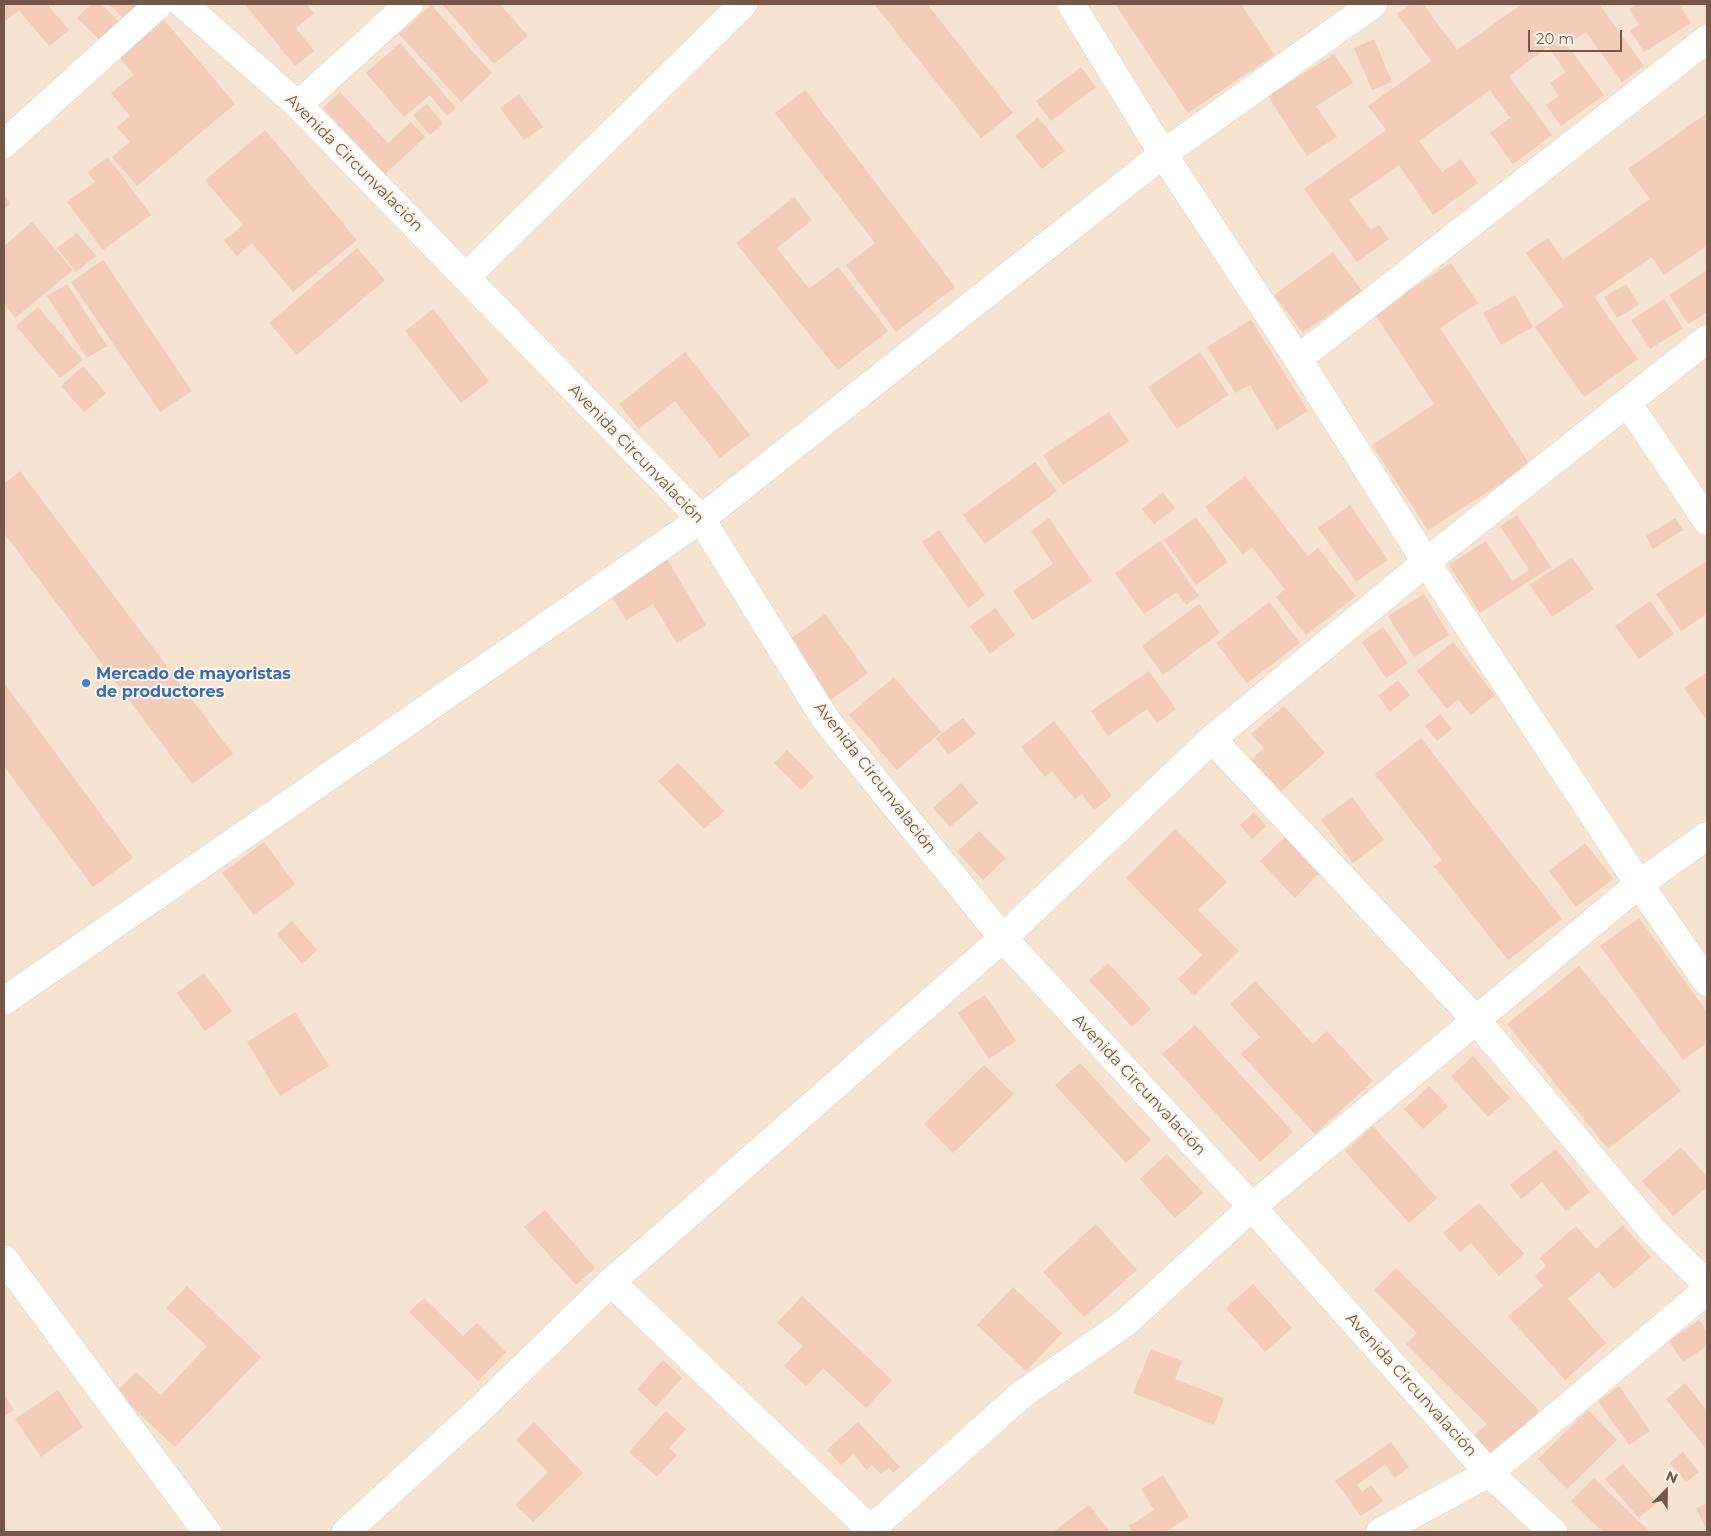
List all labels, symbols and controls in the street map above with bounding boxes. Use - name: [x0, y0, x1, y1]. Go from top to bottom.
- scale bar: [1531, 20, 1625, 52]
- text: 20 m: [1536, 29, 1574, 48]
- street label: Avenida Circunvalación: [281, 90, 427, 236]
- street label: Avenida Circunvalación: [564, 380, 708, 528]
- place label: Mercado de mayoristas de productores: [96, 664, 291, 702]
- marker: Mercado de mayoristas de productores: [80, 677, 92, 689]
- street label: Avenida Circunvalación: [810, 699, 940, 857]
- street label: Avenida Circunvalación: [1068, 1010, 1210, 1160]
- street label: Avenida Circunvalación: [1341, 1309, 1481, 1461]
- north arrow: [1641, 1466, 1691, 1516]
- text: N: [1663, 1467, 1681, 1488]

